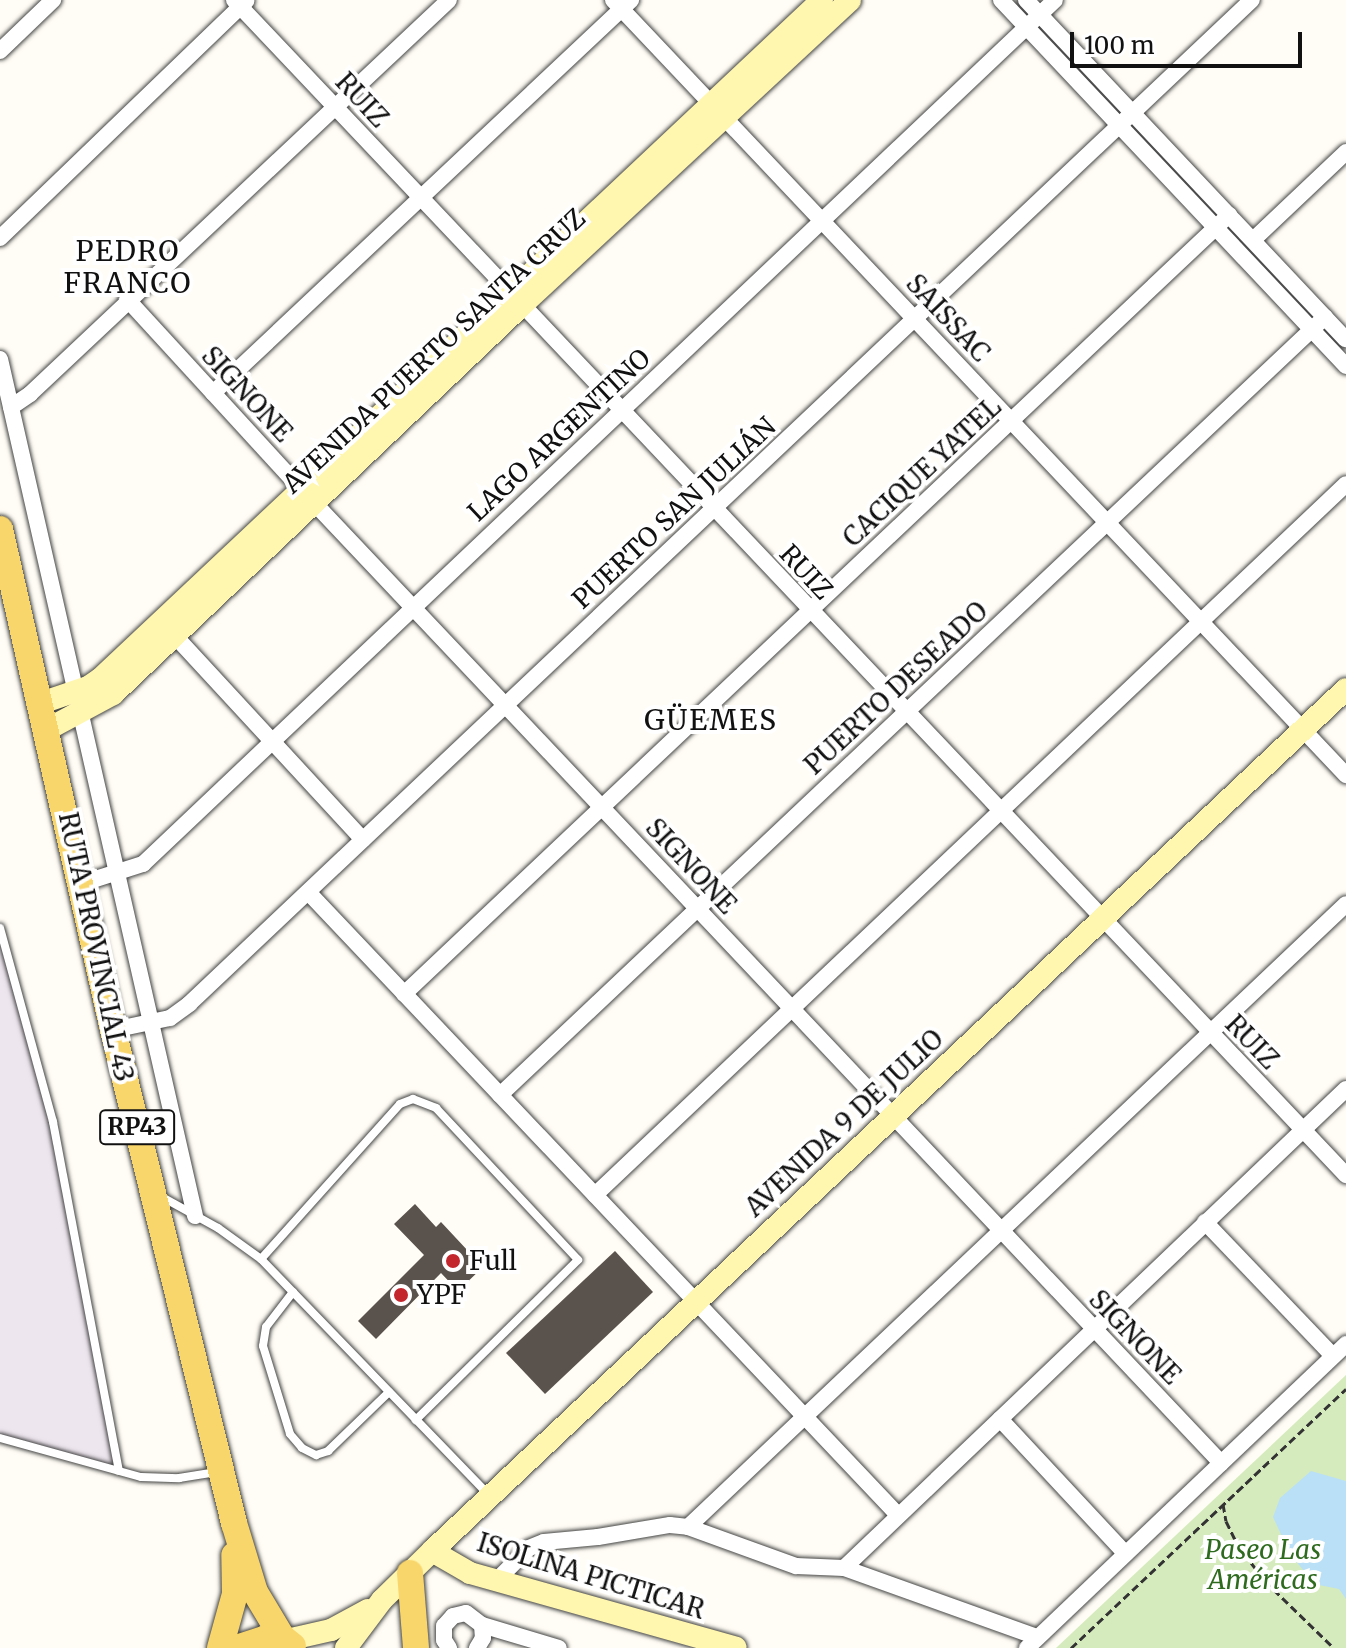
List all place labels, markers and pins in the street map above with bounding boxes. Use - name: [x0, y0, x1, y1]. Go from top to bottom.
- place label: Full: [469, 1245, 517, 1277]
- marker: Full: [444, 1252, 462, 1270]
- place label: YPF: [417, 1279, 466, 1311]
- marker: YPF: [392, 1286, 410, 1304]

